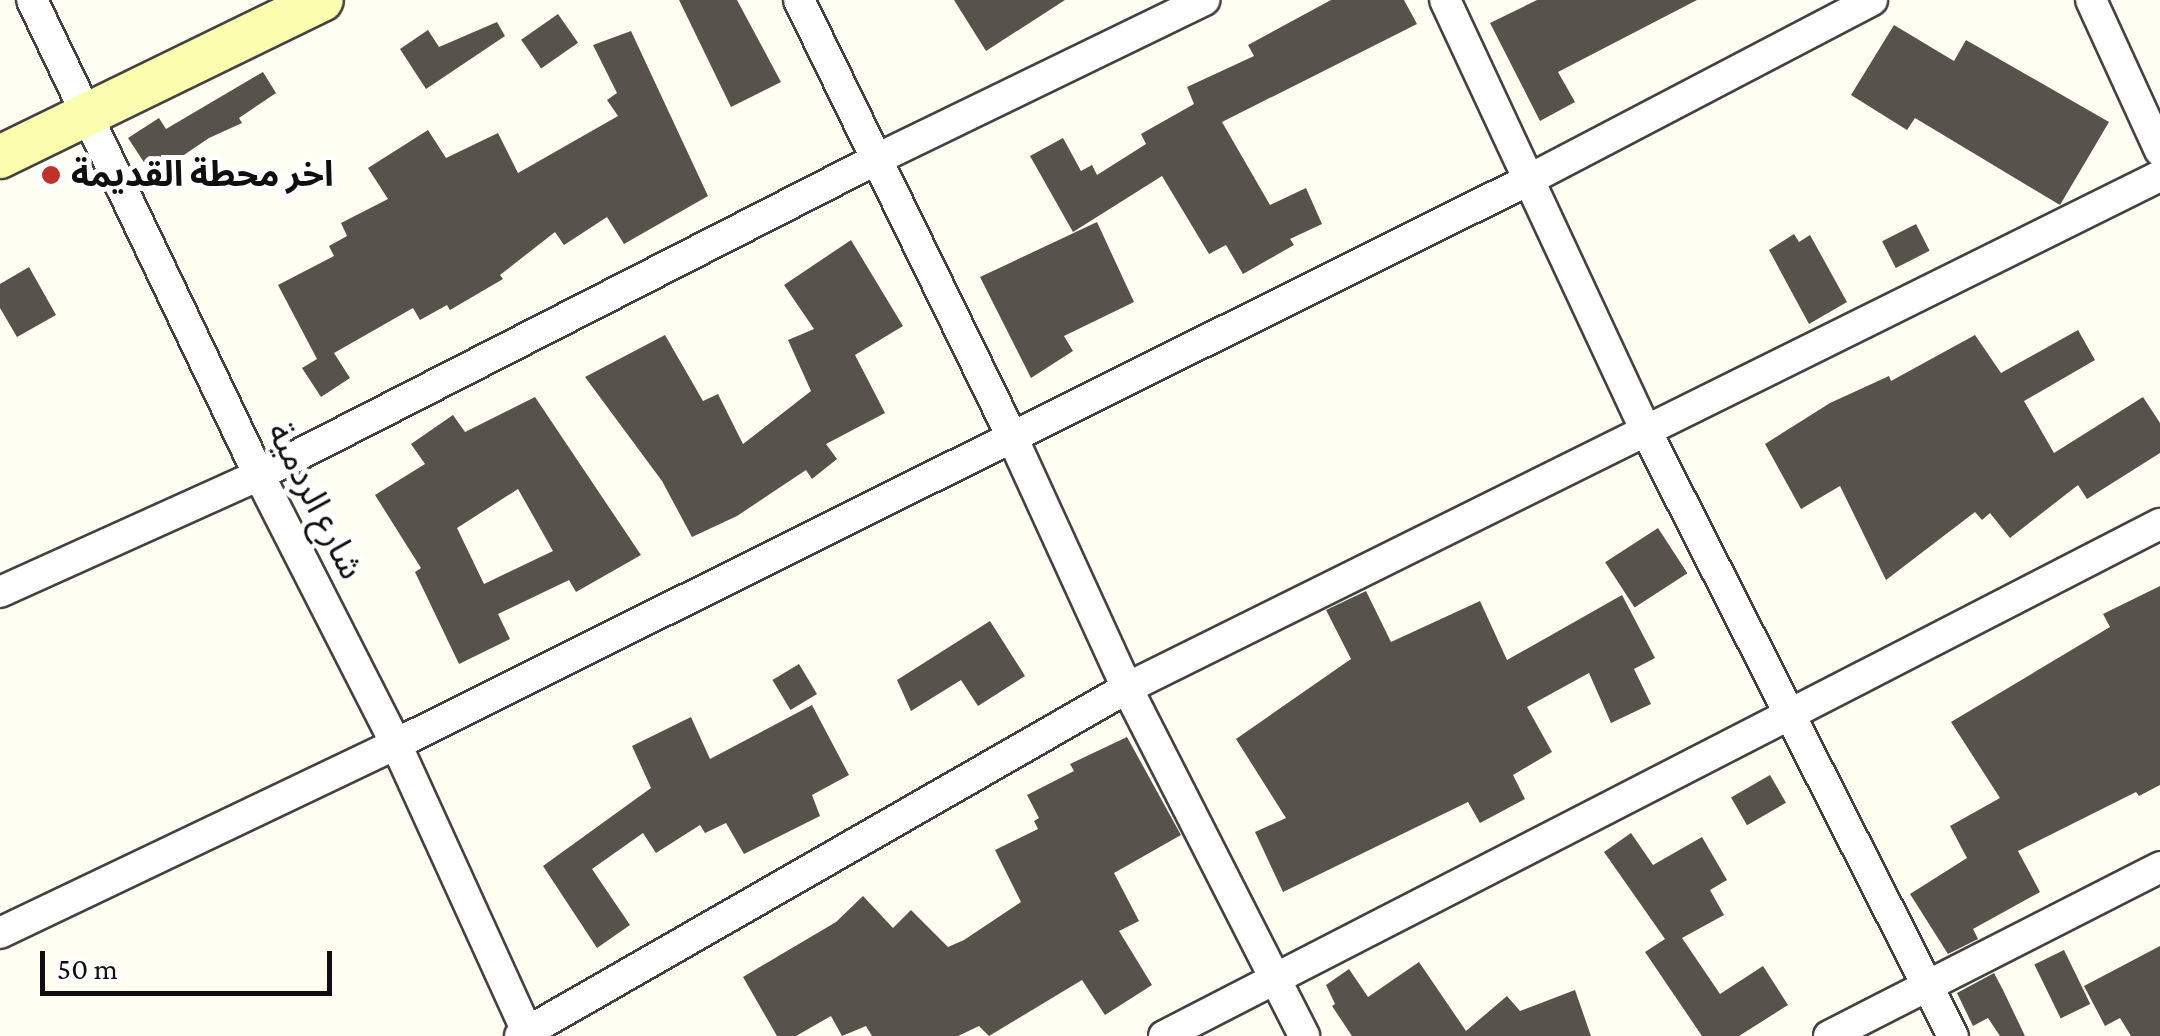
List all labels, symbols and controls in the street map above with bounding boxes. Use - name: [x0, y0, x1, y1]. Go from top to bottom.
- place label: اخر محطة القديمة: [71, 154, 333, 196]
- marker: اخر محطة القديمة: [40, 164, 62, 186]
- street label: شارع الردمية: [258, 416, 372, 586]
- scale bar: [45, 931, 338, 993]
- text: 50 m: [57, 952, 118, 985]

